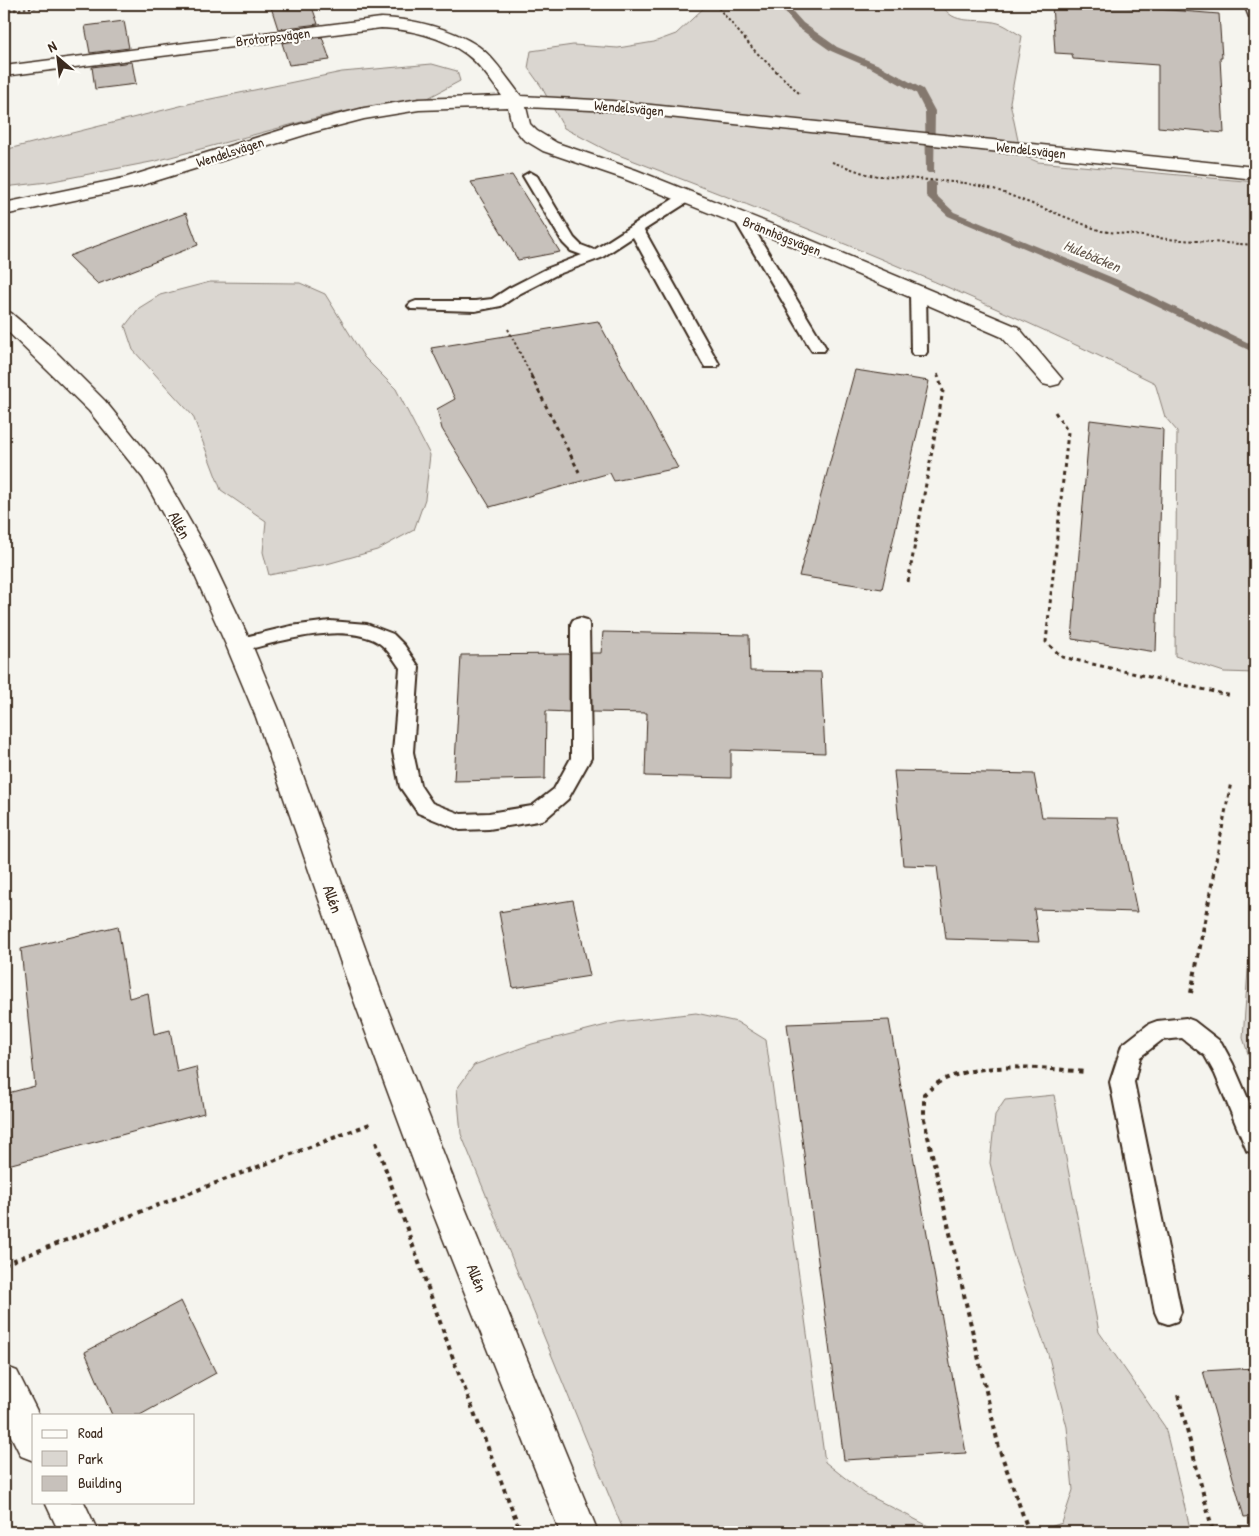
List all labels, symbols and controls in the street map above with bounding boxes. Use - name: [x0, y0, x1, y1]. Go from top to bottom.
- street label: Brotorpsvägen: [235, 23, 311, 51]
- north arrow: [32, 32, 82, 82]
- text: N: [44, 36, 60, 56]
- street label: Wendelsvägen: [593, 95, 665, 121]
- street label: Wendelsvägen: [194, 132, 266, 172]
- street label: Wendelsvägen: [995, 136, 1067, 164]
- street label: Brännhögsvägen: [740, 211, 824, 261]
- water label: Hulebäcken: [1061, 234, 1125, 277]
- street label: Allén: [164, 507, 196, 543]
- street label: Allén: [318, 882, 348, 916]
- street label: Allén: [461, 1261, 493, 1295]
- legend: [32, 1414, 195, 1504]
- text: Road: [78, 1422, 103, 1443]
- text: Park: [78, 1448, 103, 1469]
- text: Building: [78, 1472, 122, 1493]

